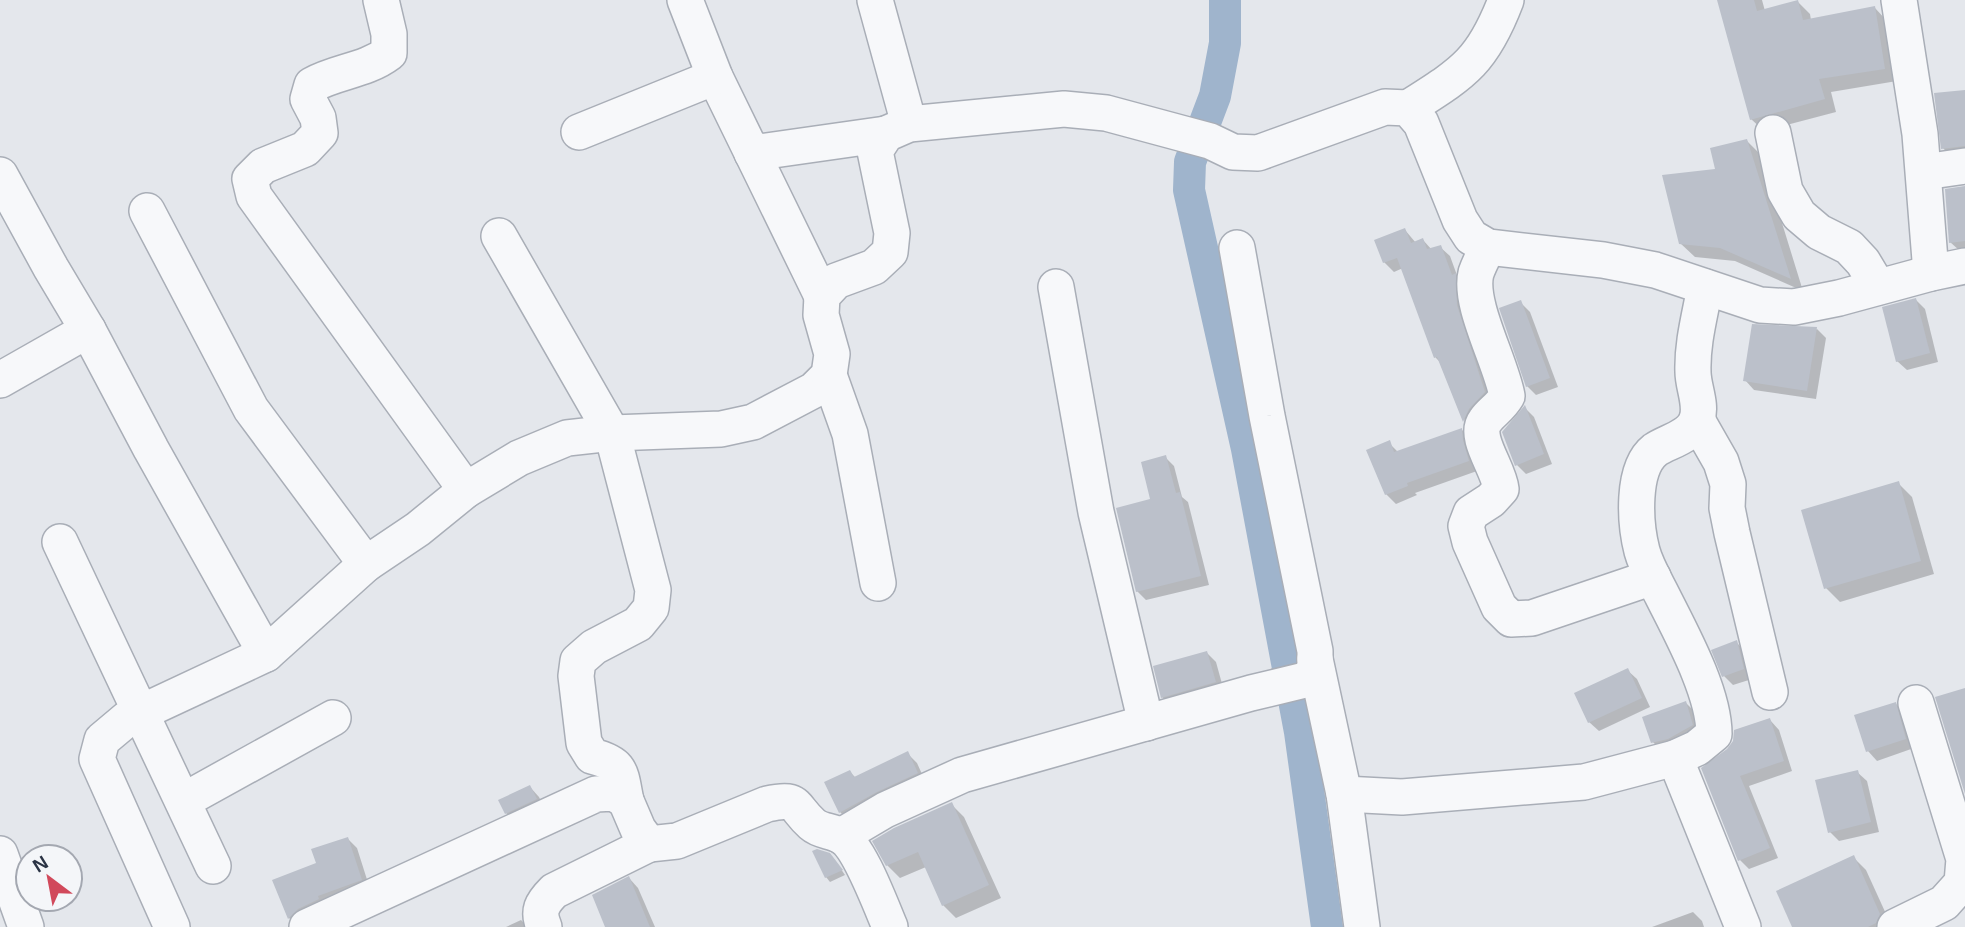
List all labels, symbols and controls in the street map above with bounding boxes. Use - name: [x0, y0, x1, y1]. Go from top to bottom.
- north arrow: [14, 843, 84, 913]
- text: N: [29, 851, 52, 877]

